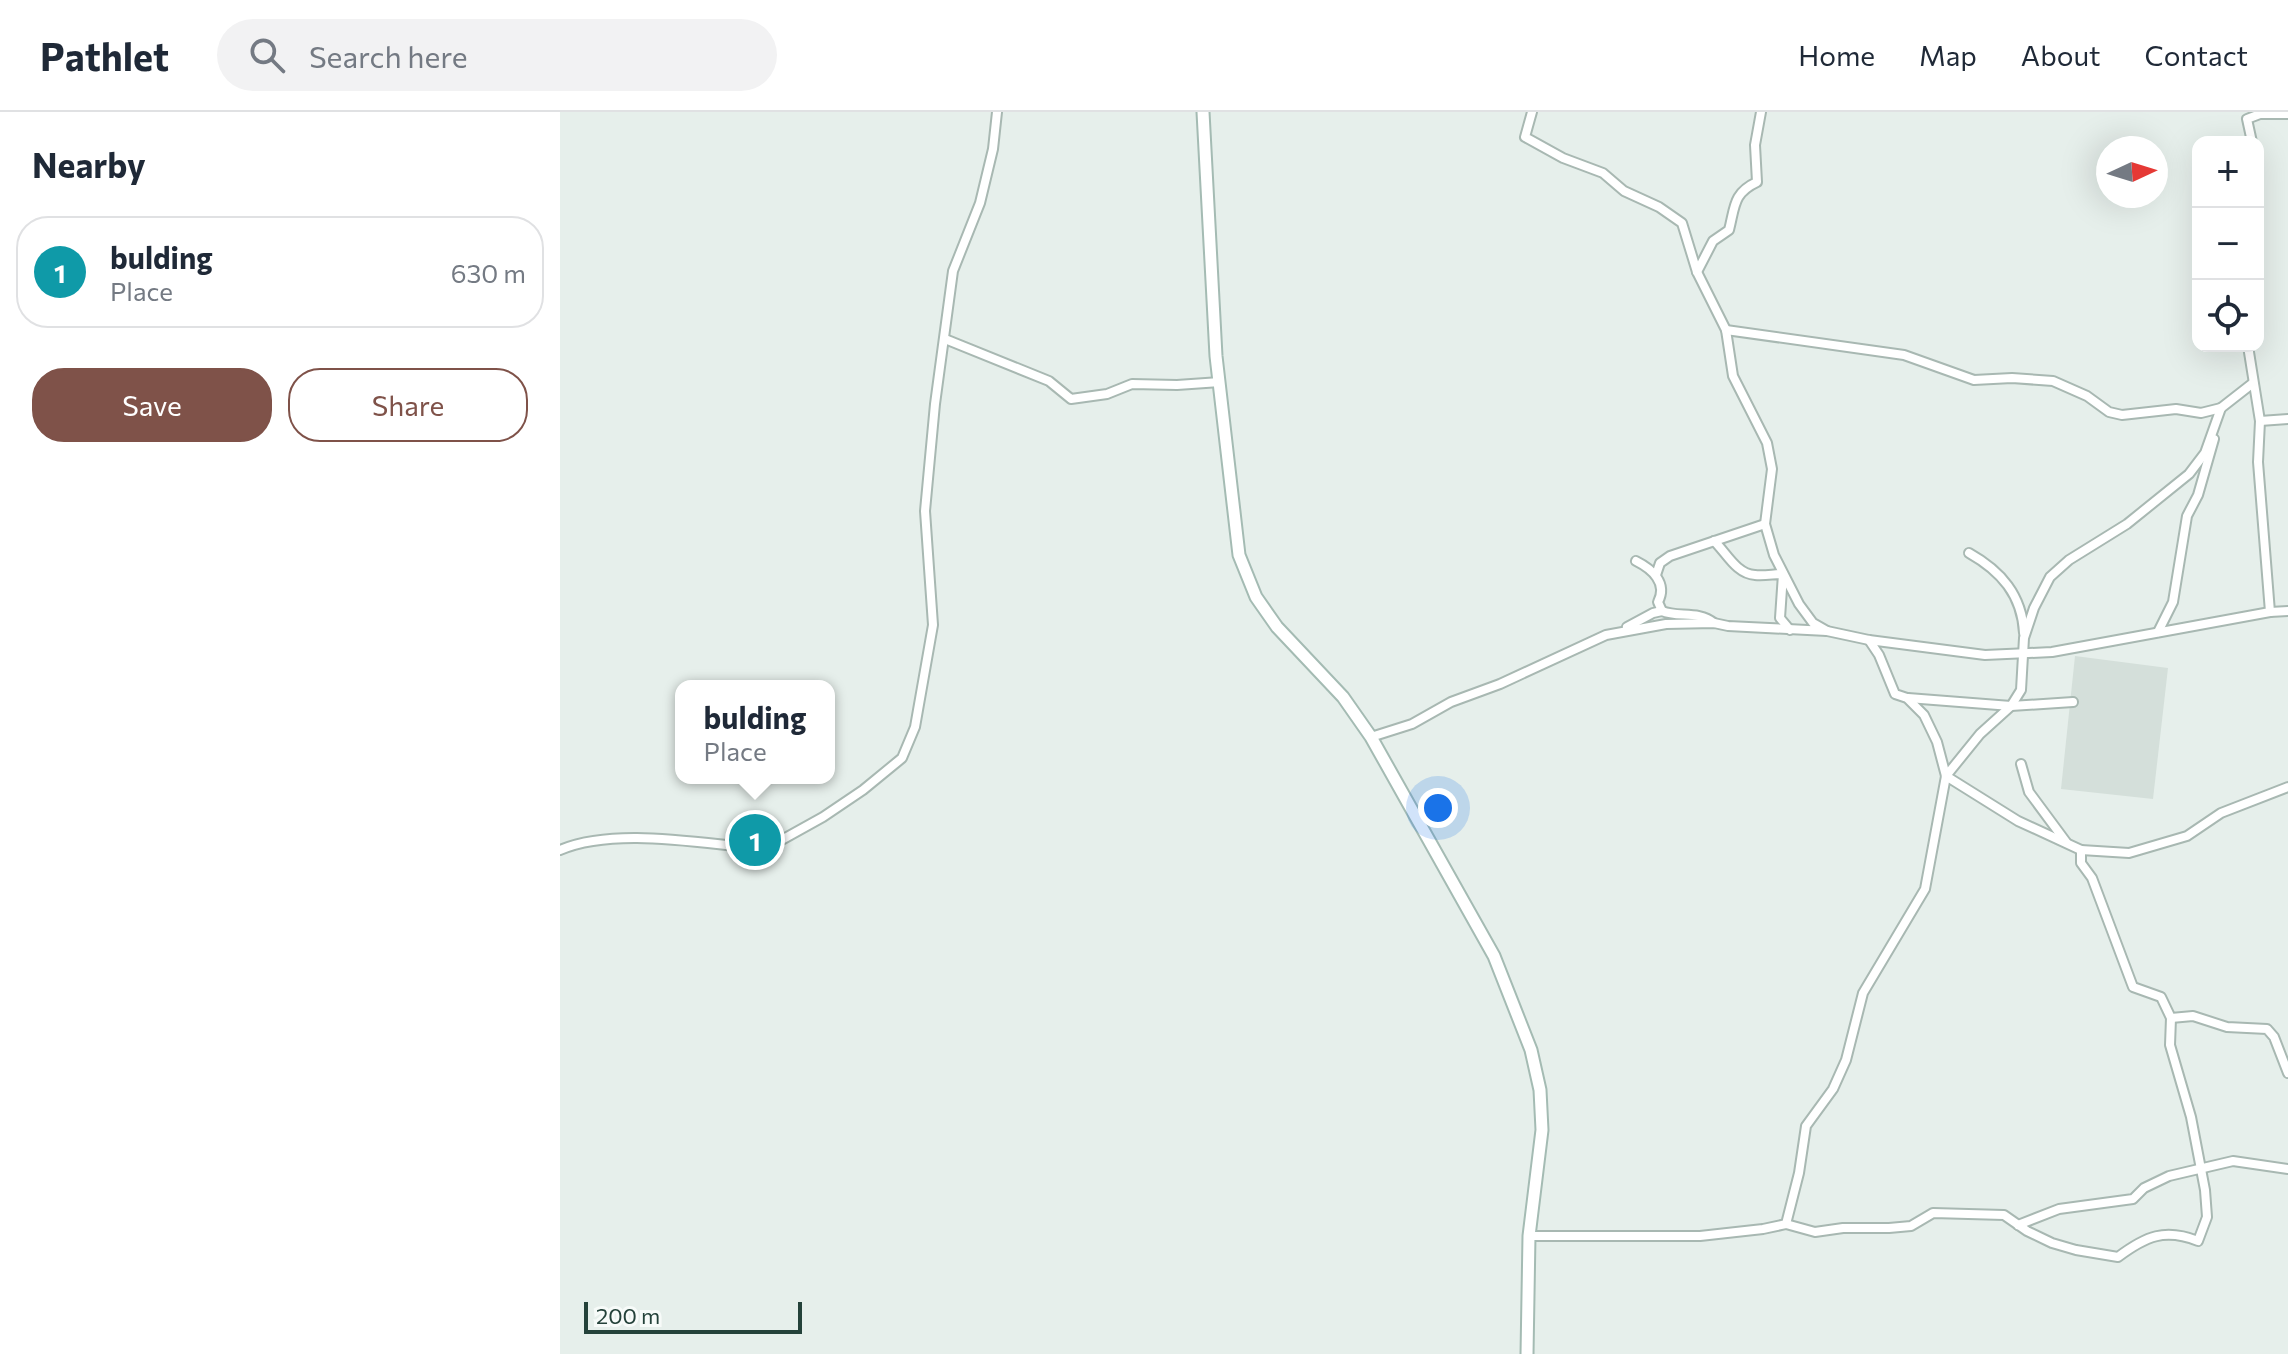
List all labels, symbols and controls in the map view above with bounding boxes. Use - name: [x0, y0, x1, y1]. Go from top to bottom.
- search box: [217, 19, 777, 91]
- text: Pathlet: [40, 32, 169, 79]
- icon: search: [245, 33, 289, 77]
- text: Search here: [309, 37, 468, 74]
- text: Home: [1798, 38, 1875, 72]
- text: Map: [1919, 38, 1977, 72]
- text: About: [2021, 38, 2101, 72]
- text: Contact: [2145, 38, 2248, 72]
- north arrow: [2096, 136, 2168, 208]
- map controls: [2192, 136, 2264, 352]
- button: +: [2192, 136, 2264, 208]
- text: Nearby: [32, 143, 146, 185]
- button: −: [2192, 208, 2264, 280]
- text: bulding: [110, 238, 213, 275]
- text: 1: [54, 257, 66, 288]
- text: 630 m: [451, 257, 526, 288]
- text: Place: [110, 275, 173, 306]
- button: locate: [2192, 280, 2264, 352]
- button: Save: [32, 368, 272, 442]
- button: Share: [288, 368, 528, 442]
- popup: [675, 680, 835, 784]
- text: bulding: [704, 698, 806, 735]
- text: Place: [704, 735, 767, 766]
- your location: [1418, 788, 1458, 828]
- pin: 1: [729, 810, 781, 870]
- scale bar: [584, 1298, 802, 1334]
- text: 200 m: [596, 1302, 660, 1329]

